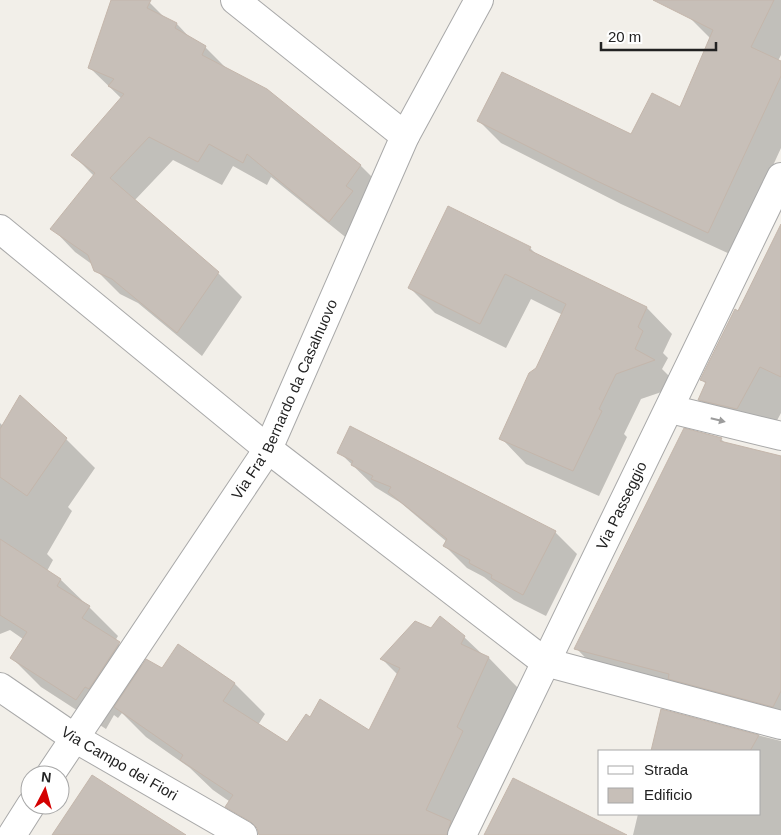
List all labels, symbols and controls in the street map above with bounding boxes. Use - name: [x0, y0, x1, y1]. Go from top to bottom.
- scale bar: [601, 20, 716, 52]
- text: 20 m: [608, 28, 641, 45]
- street label: Via Fra' Bernardo da Casalnuovo: [228, 297, 340, 502]
- one-way arrow: [710, 417, 725, 425]
- street label: Via Passeggio: [593, 459, 650, 552]
- street label: Via Campo dei Fiori: [58, 723, 181, 804]
- legend: [598, 750, 761, 815]
- text: Strada: [644, 761, 689, 778]
- north arrow: [20, 765, 70, 815]
- text: N: [40, 769, 52, 786]
- text: Edificio: [644, 786, 692, 803]

